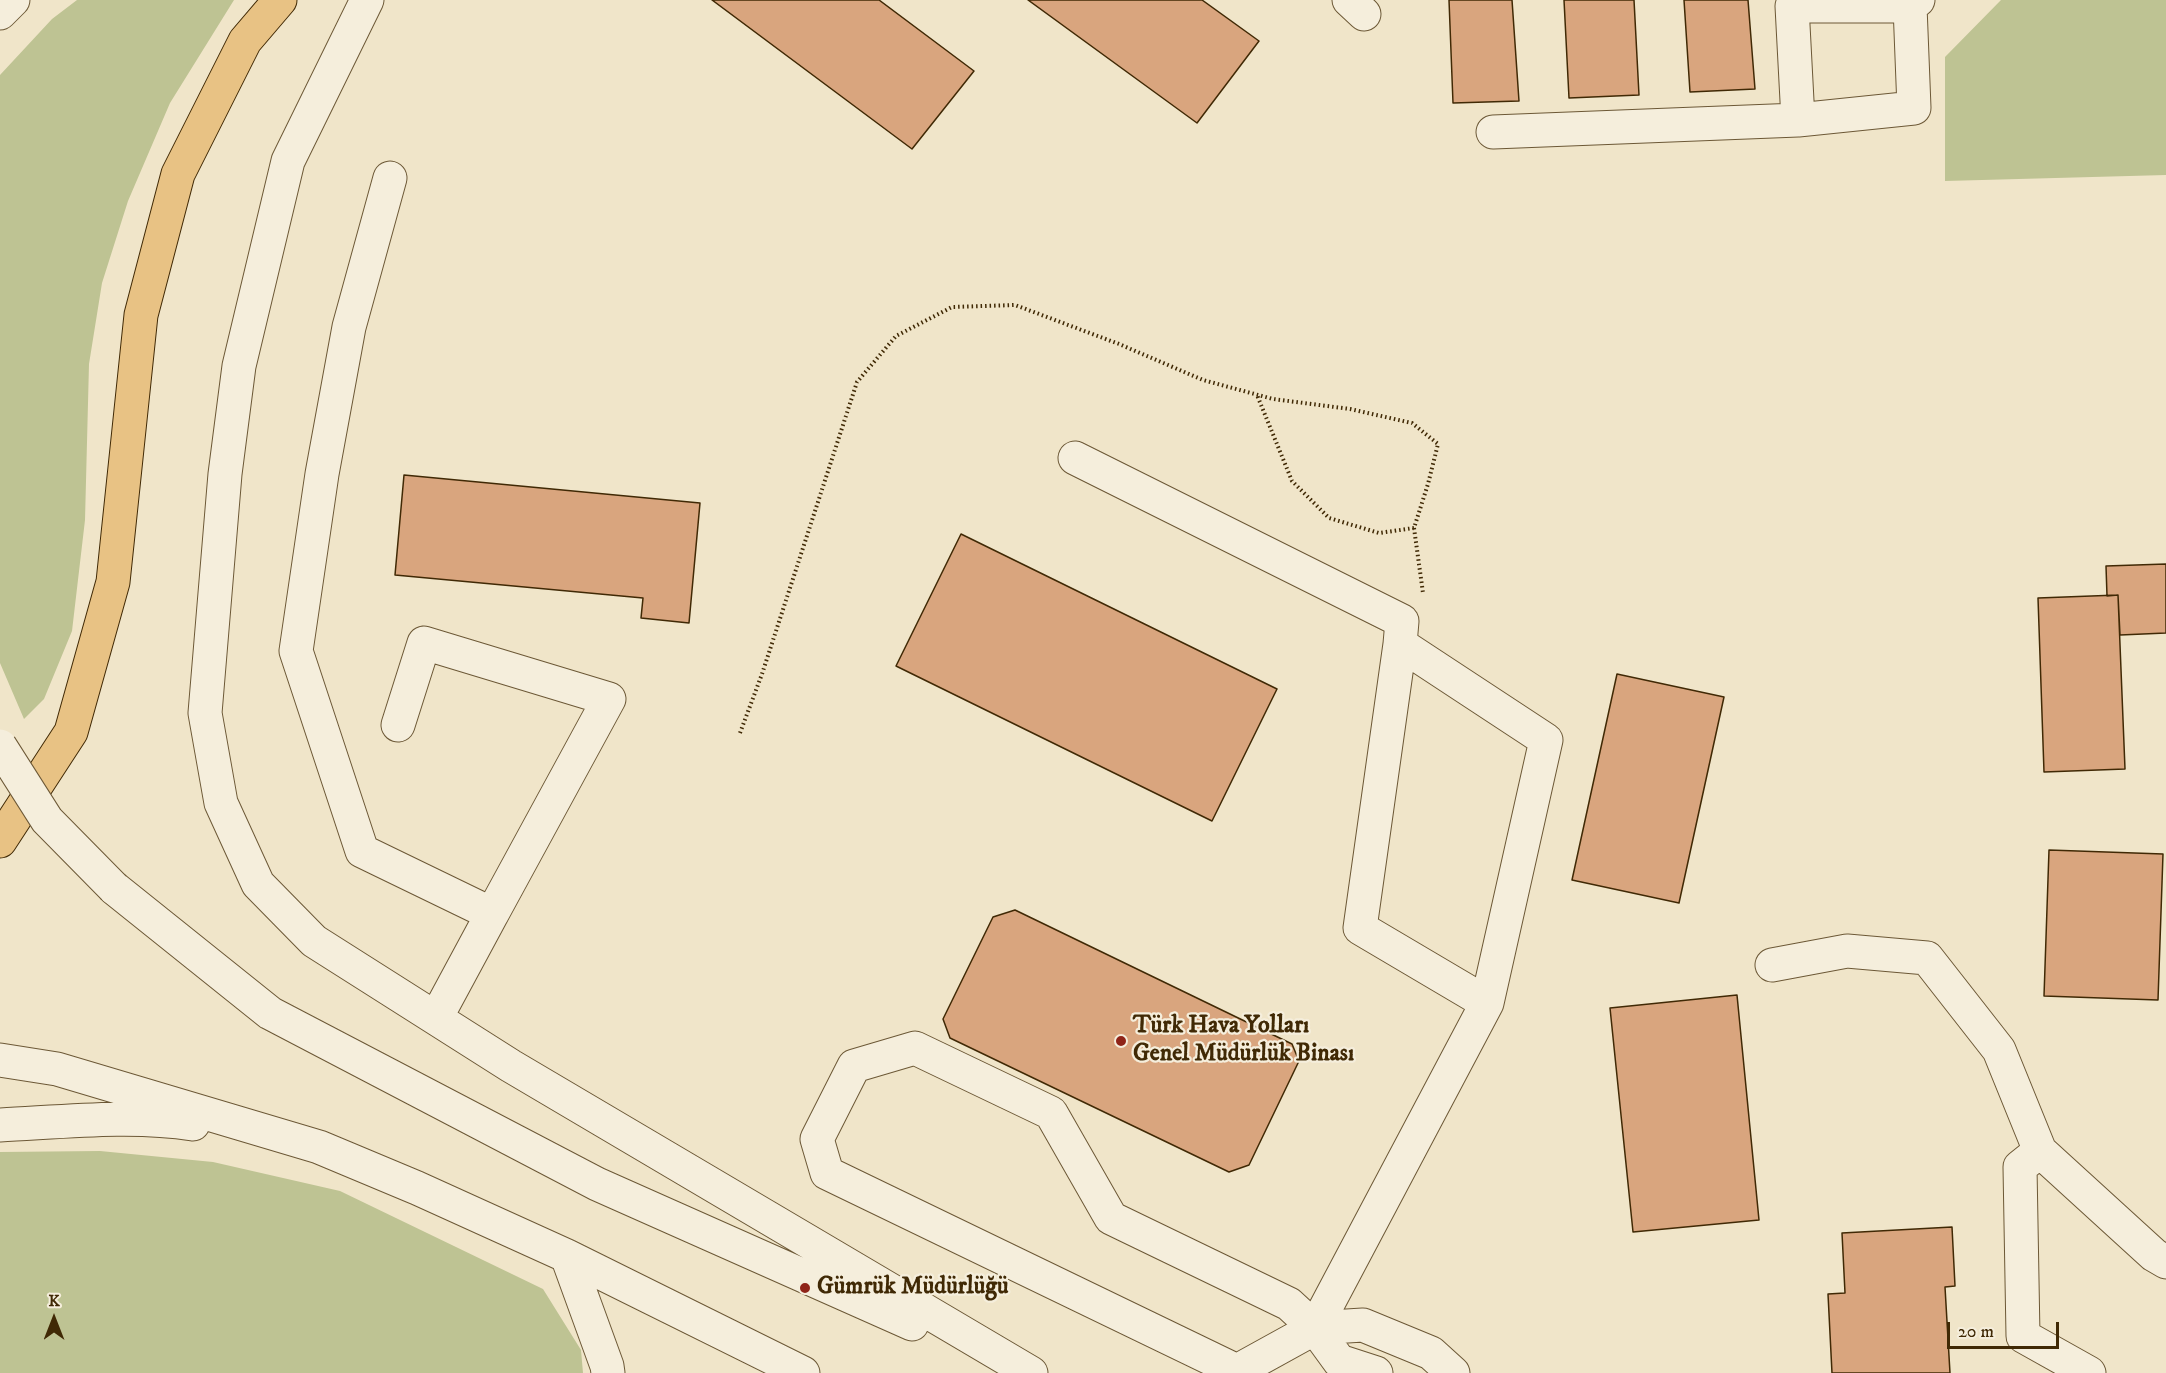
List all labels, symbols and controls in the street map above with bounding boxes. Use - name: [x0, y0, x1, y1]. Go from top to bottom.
- place label: Türk Hava Yolları Genel Müdürlük Binası: [1133, 1013, 1354, 1069]
- marker: Türk Hava Yolları Genel Müdürlük Binası: [1114, 1034, 1128, 1048]
- place label: Gümrük Müdürlüğü: [817, 1274, 1009, 1302]
- marker: Gümrük Müdürlüğü: [798, 1281, 812, 1295]
- north arrow: [24, 1289, 84, 1349]
- text: K: [48, 1291, 60, 1311]
- scale bar: [1950, 1310, 2062, 1348]
- text: 20 m: [1958, 1321, 1994, 1343]

